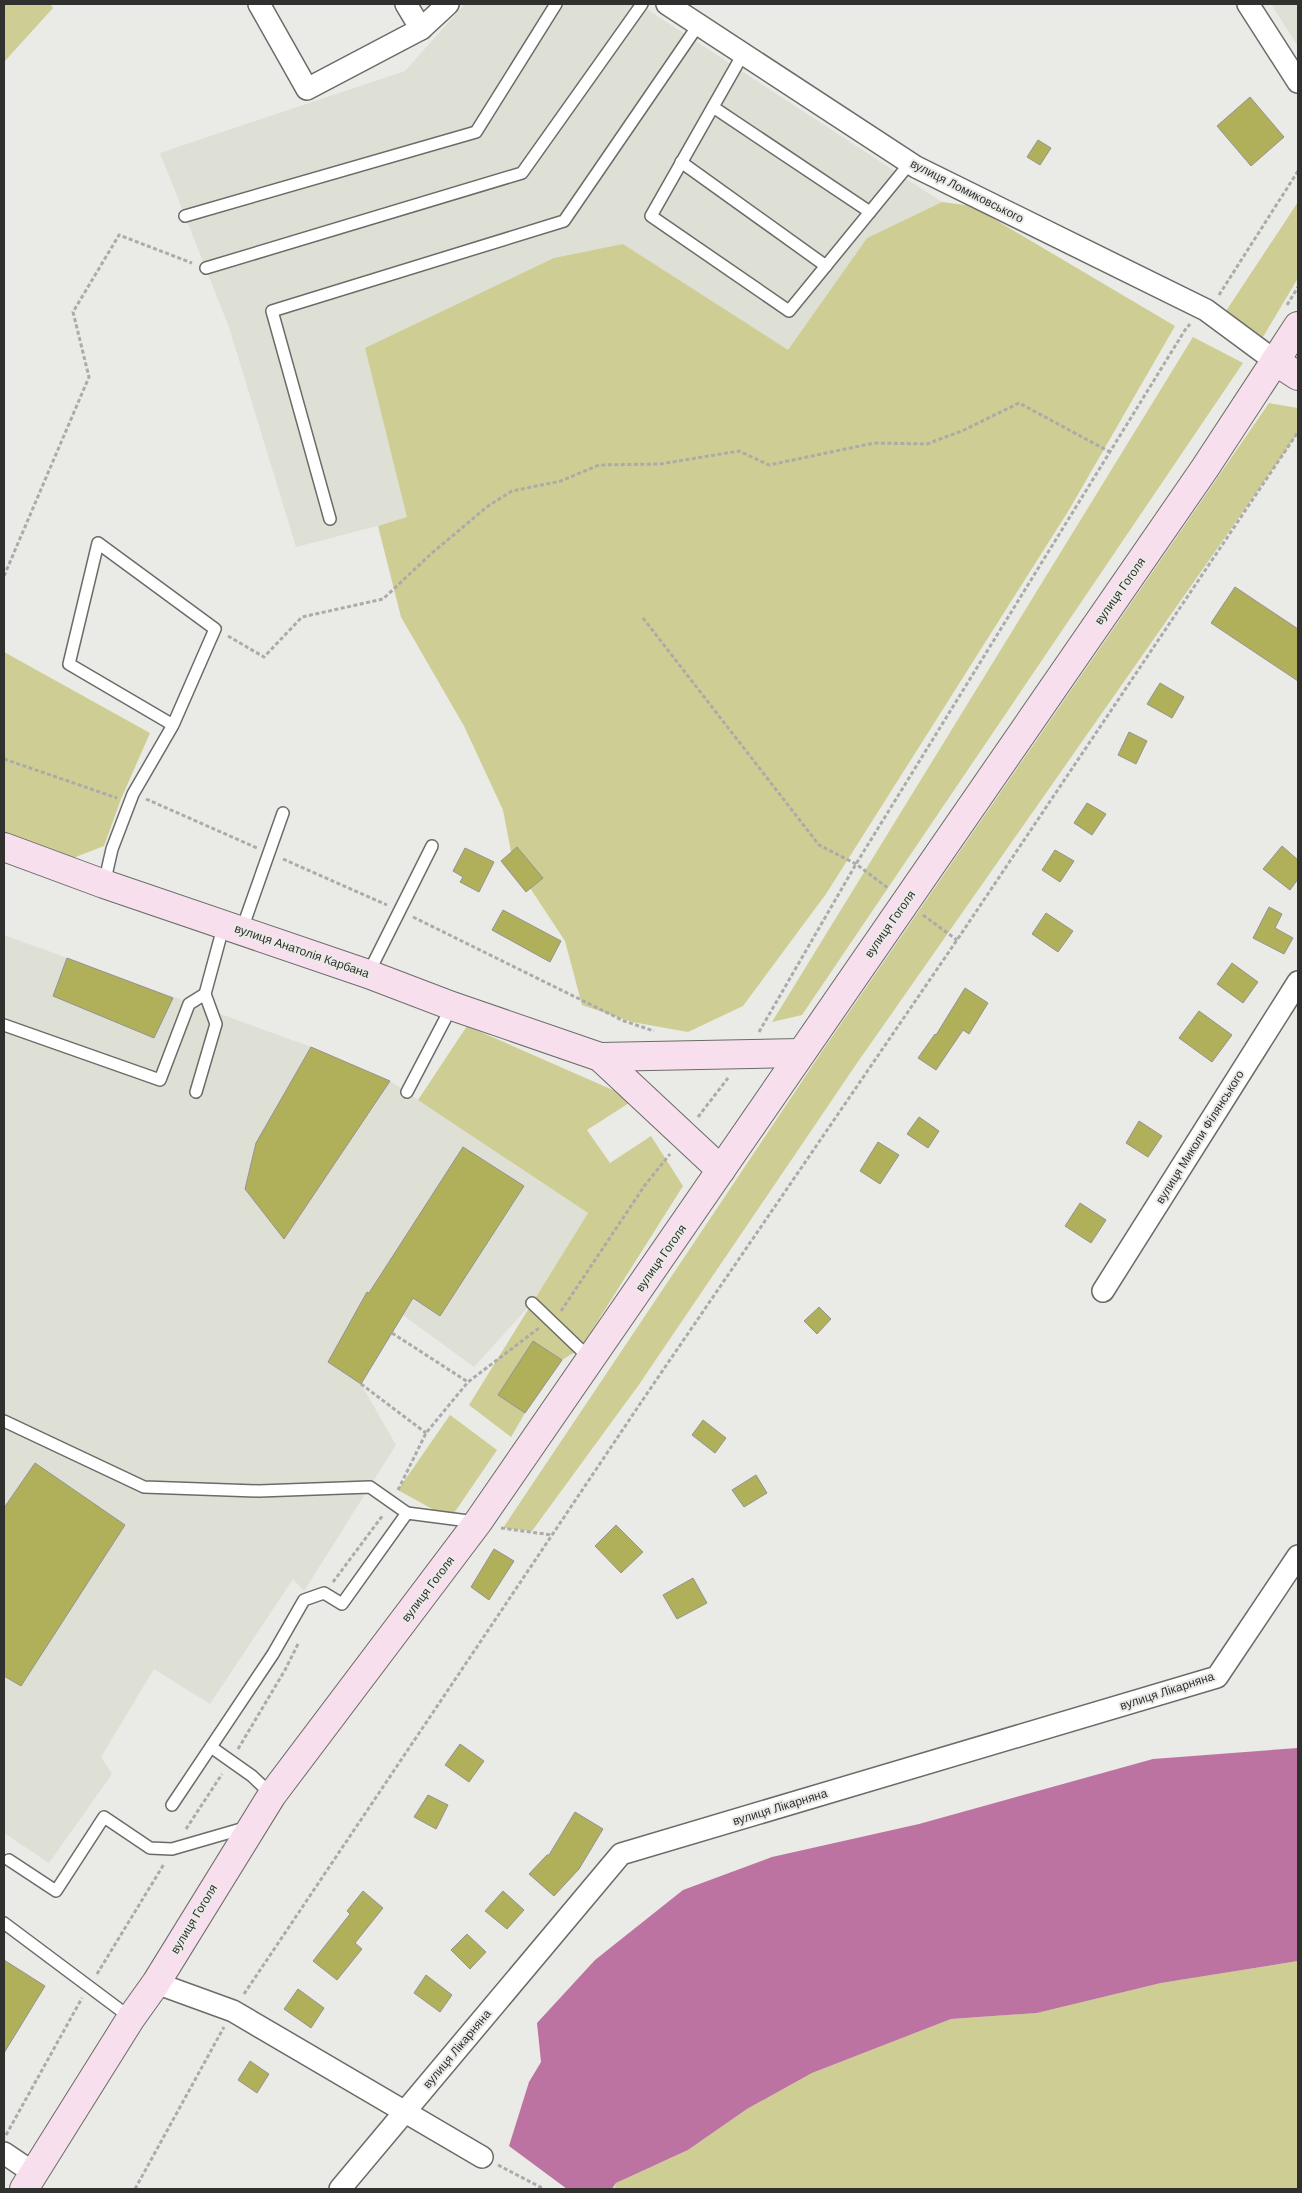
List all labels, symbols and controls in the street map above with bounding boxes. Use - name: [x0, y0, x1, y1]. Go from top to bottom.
- street label: вулиця Ломиковського: [908, 156, 1026, 226]
- street label: вулиця Гоголя: [1092, 555, 1148, 627]
- street label: вулиця Гоголя: [862, 888, 918, 960]
- street label: вулиця Анатолія Карбана: [233, 921, 371, 981]
- street label: вулиця Миколи Філянського: [1153, 1067, 1247, 1206]
- street label: вулиця Гоголя: [633, 1222, 689, 1294]
- street label: вулиця Гоголя: [399, 1553, 457, 1625]
- street label: вулиця Лікарняна: [1118, 1669, 1216, 1713]
- street label: вулиця Лікарняна: [731, 1786, 829, 1828]
- street label: вулиця Гоголя: [168, 1882, 220, 1956]
- street label: вулиця Лікарняна: [420, 2007, 494, 2091]

